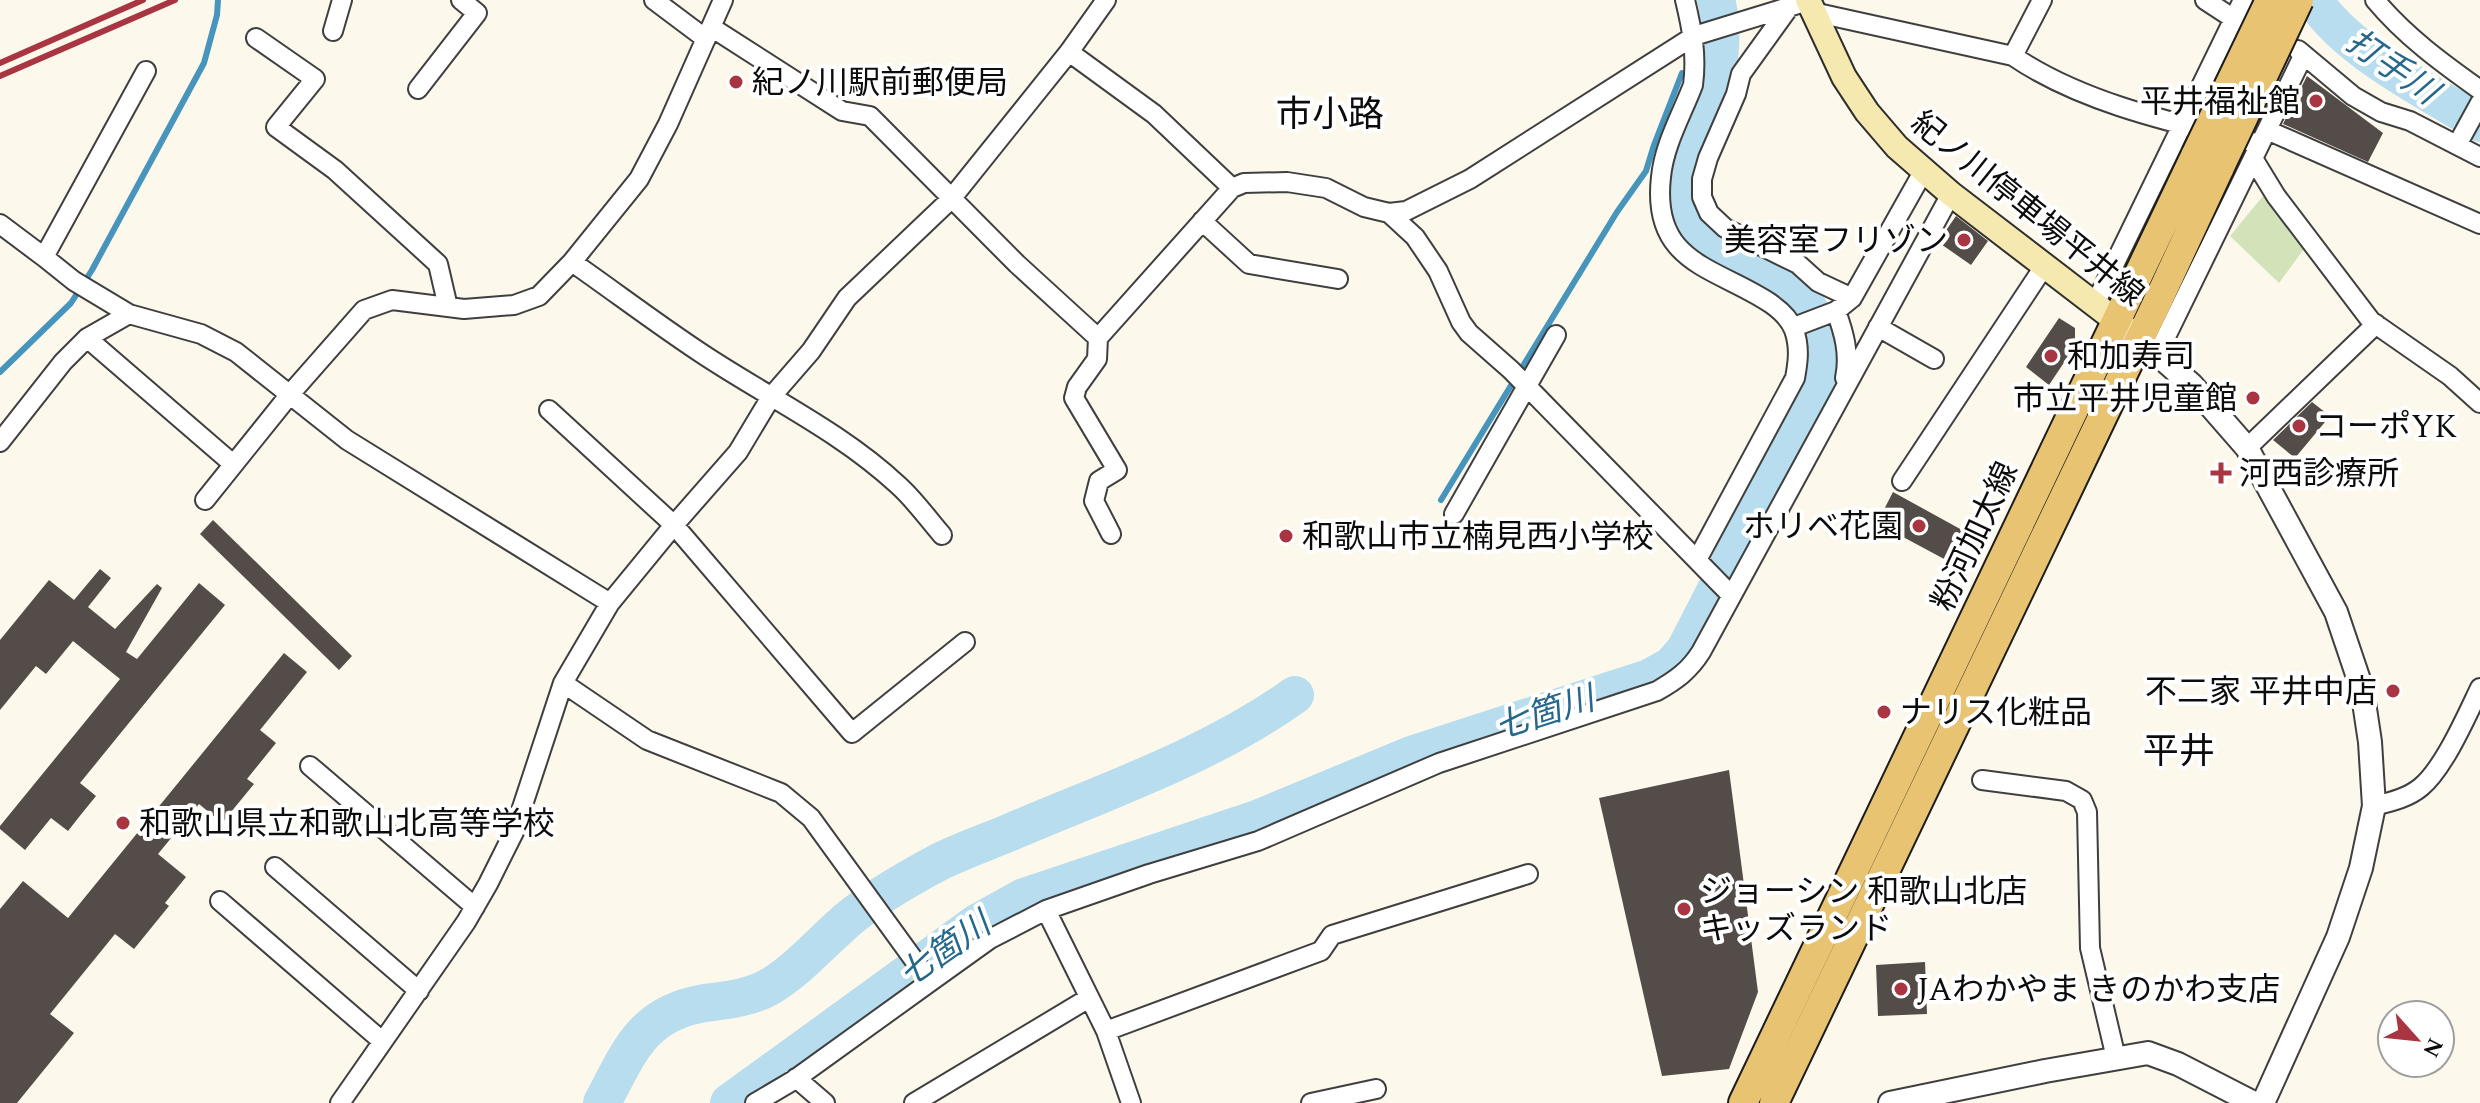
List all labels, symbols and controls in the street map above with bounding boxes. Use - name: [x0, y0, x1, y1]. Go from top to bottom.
- water label: 打手川: [2335, 17, 2451, 120]
- place label: 紀ノ川駅前郵便局: [752, 59, 1008, 108]
- marker: 紀ノ川駅前郵便局: [727, 73, 745, 91]
- place label: 平井福祉館: [2140, 78, 2300, 127]
- district label: 市小路: [1276, 88, 1384, 143]
- marker: 平井福祉館: [2307, 92, 2325, 110]
- street label: 紀ノ川停車場平井線: [1900, 99, 2154, 319]
- place label: 美容室フリゾン: [1724, 217, 1948, 266]
- marker: 美容室フリゾン: [1955, 231, 1973, 249]
- place label: 和加寿司: [2067, 333, 2195, 382]
- marker: 和加寿司: [2042, 347, 2060, 365]
- place label: 市立平井児童館: [2013, 375, 2237, 424]
- marker: 市立平井児童館: [2244, 389, 2262, 407]
- place label: コーポYK: [2315, 403, 2457, 452]
- marker: コーポYK: [2290, 417, 2308, 435]
- place label: 河西診療所: [2239, 450, 2399, 499]
- street label: 粉河加太線: [1919, 454, 2031, 619]
- marker: 河西診療所: [2210, 462, 2232, 484]
- place label: ホリベ花園: [1743, 503, 1903, 552]
- place label: 和歌山市立楠見西小学校: [1302, 513, 1654, 562]
- marker: ホリベ花園: [1910, 517, 1928, 535]
- marker: 和歌山市立楠見西小学校: [1277, 527, 1295, 545]
- place label: 不二家 平井中店: [2145, 668, 2377, 717]
- water label: 七箇川: [1488, 672, 1604, 754]
- marker: 不二家 平井中店: [2384, 682, 2402, 700]
- place label: ナリス化粧品: [1900, 689, 2092, 738]
- marker: ナリス化粧品: [1875, 703, 1893, 721]
- district label: 平井: [2143, 725, 2215, 780]
- place label: 和歌山県立和歌山北高等学校: [139, 800, 555, 849]
- marker: 和歌山県立和歌山北高等学校: [114, 814, 132, 832]
- place label: ジョーシン 和歌山北店 キッズランド: [1700, 868, 2027, 954]
- water label: 七箇川: [888, 898, 1004, 1001]
- marker: ジョーシン 和歌山北店 キッズランド: [1675, 900, 1693, 918]
- place label: JAわかやま きのかわ支店: [1917, 966, 2280, 1015]
- marker: JAわかやま きのかわ支店: [1892, 980, 1910, 998]
- north arrow: [2376, 999, 2456, 1079]
- text: N: [2414, 1032, 2451, 1063]

